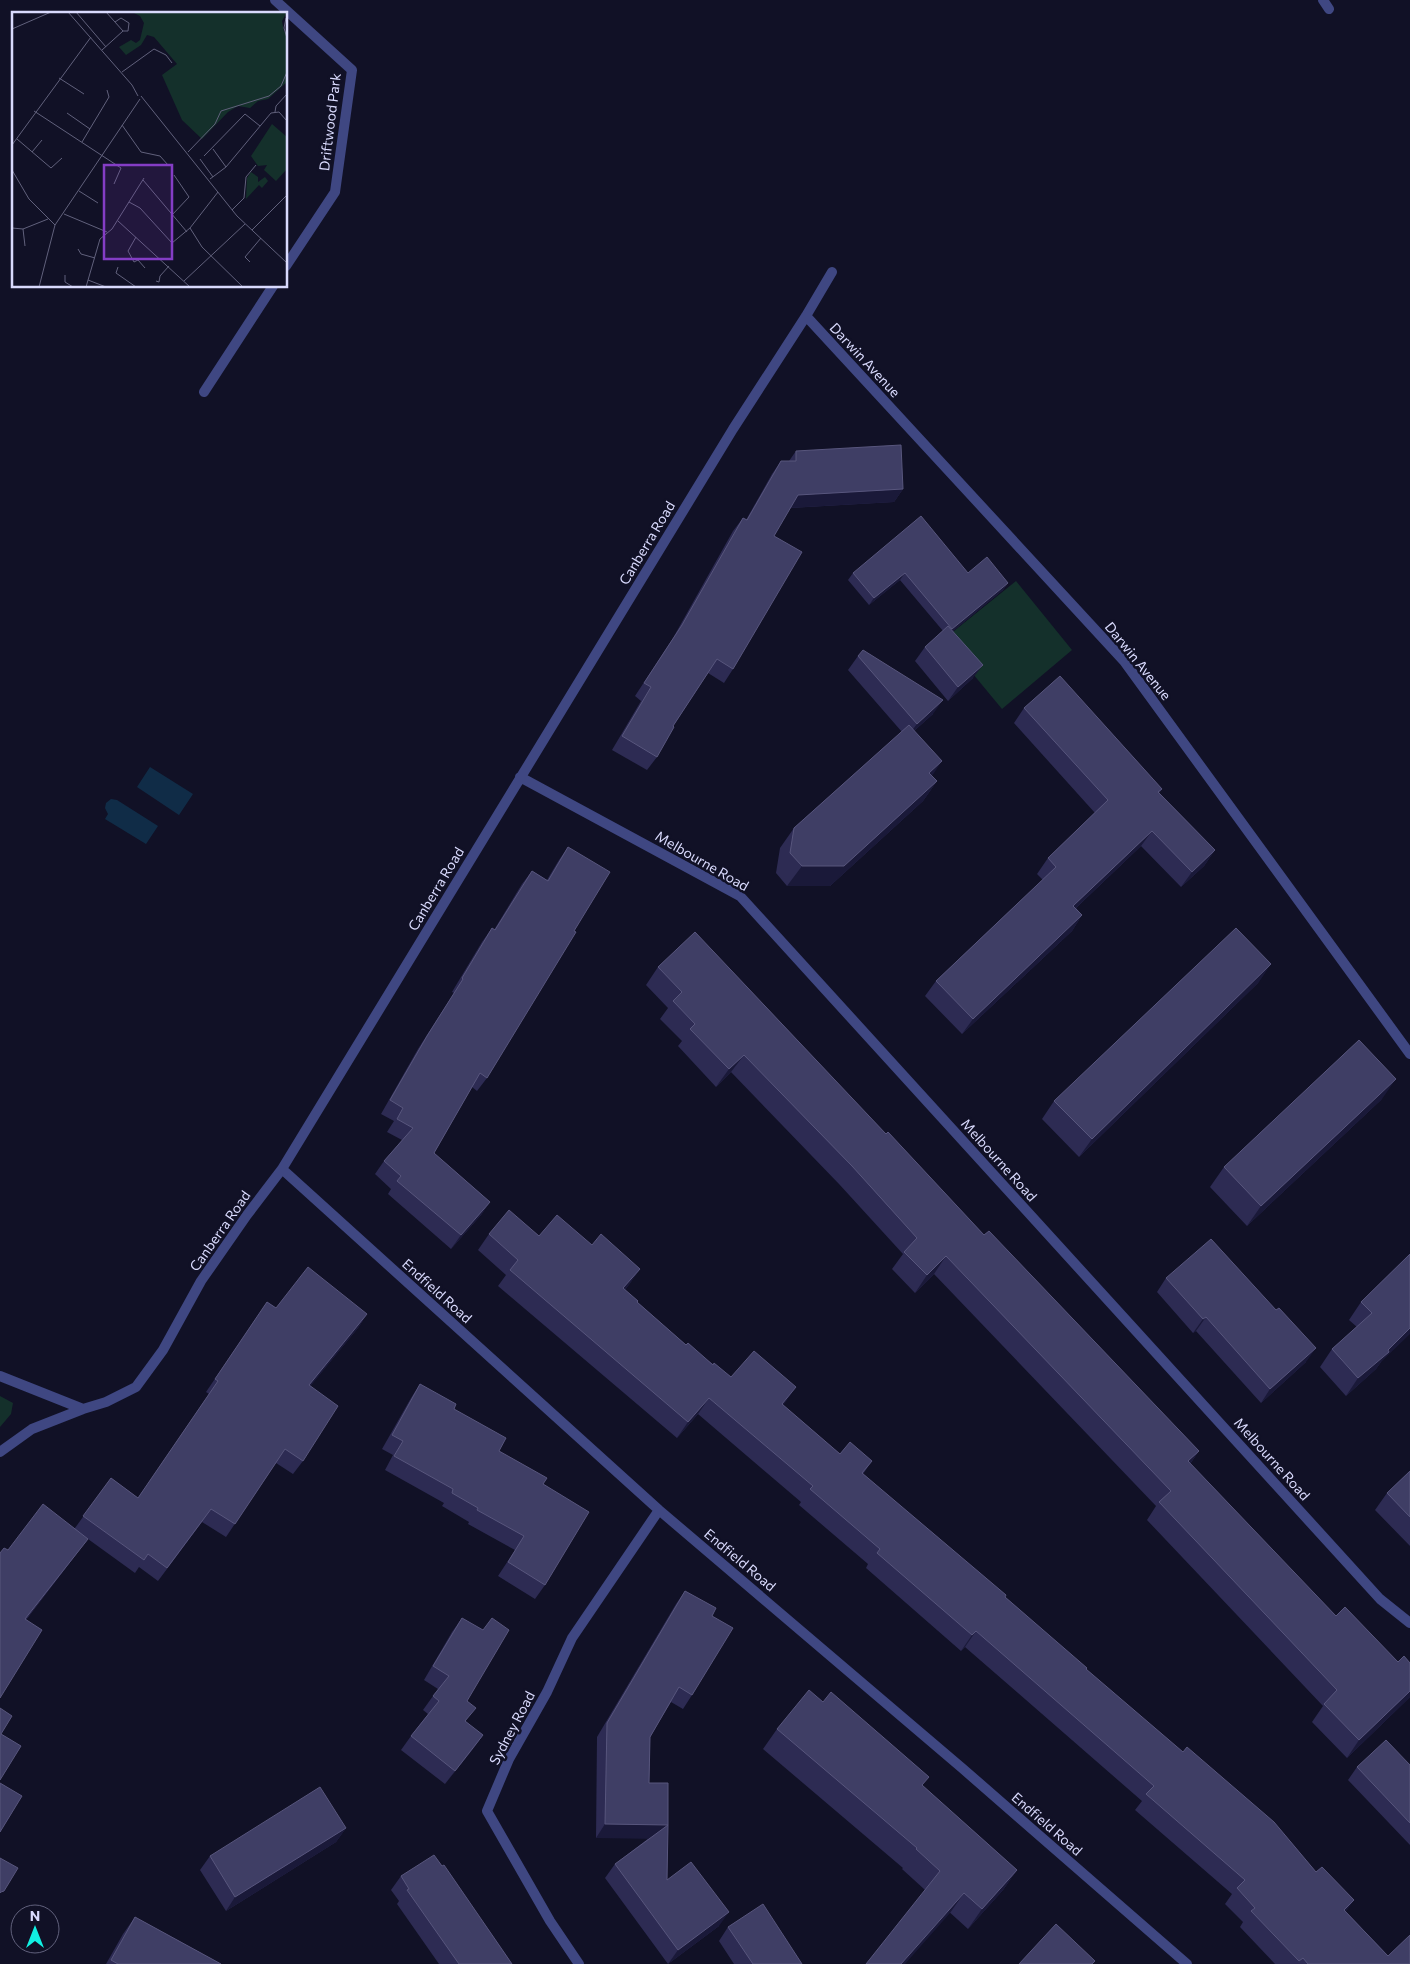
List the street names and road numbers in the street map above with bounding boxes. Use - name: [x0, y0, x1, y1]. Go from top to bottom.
- street label: Driftwood Park: [315, 72, 344, 172]
- street label: Darwin Avenue: [827, 319, 904, 400]
- street label: Canberra Road: [615, 498, 678, 588]
- street label: Darwin Avenue: [1102, 618, 1175, 703]
- street label: Melbourne Road: [652, 827, 752, 894]
- street label: Canberra Road: [404, 844, 467, 934]
- street label: Melbourne Road: [958, 1115, 1041, 1204]
- street label: Canberra Road: [186, 1187, 254, 1274]
- street label: Endfield Road: [399, 1255, 476, 1326]
- street label: Melbourne Road: [1231, 1414, 1314, 1503]
- street label: Endfield Road: [701, 1525, 779, 1594]
- street label: Sydney Road: [485, 1688, 538, 1767]
- street label: Endfield Road: [1009, 1788, 1086, 1859]

